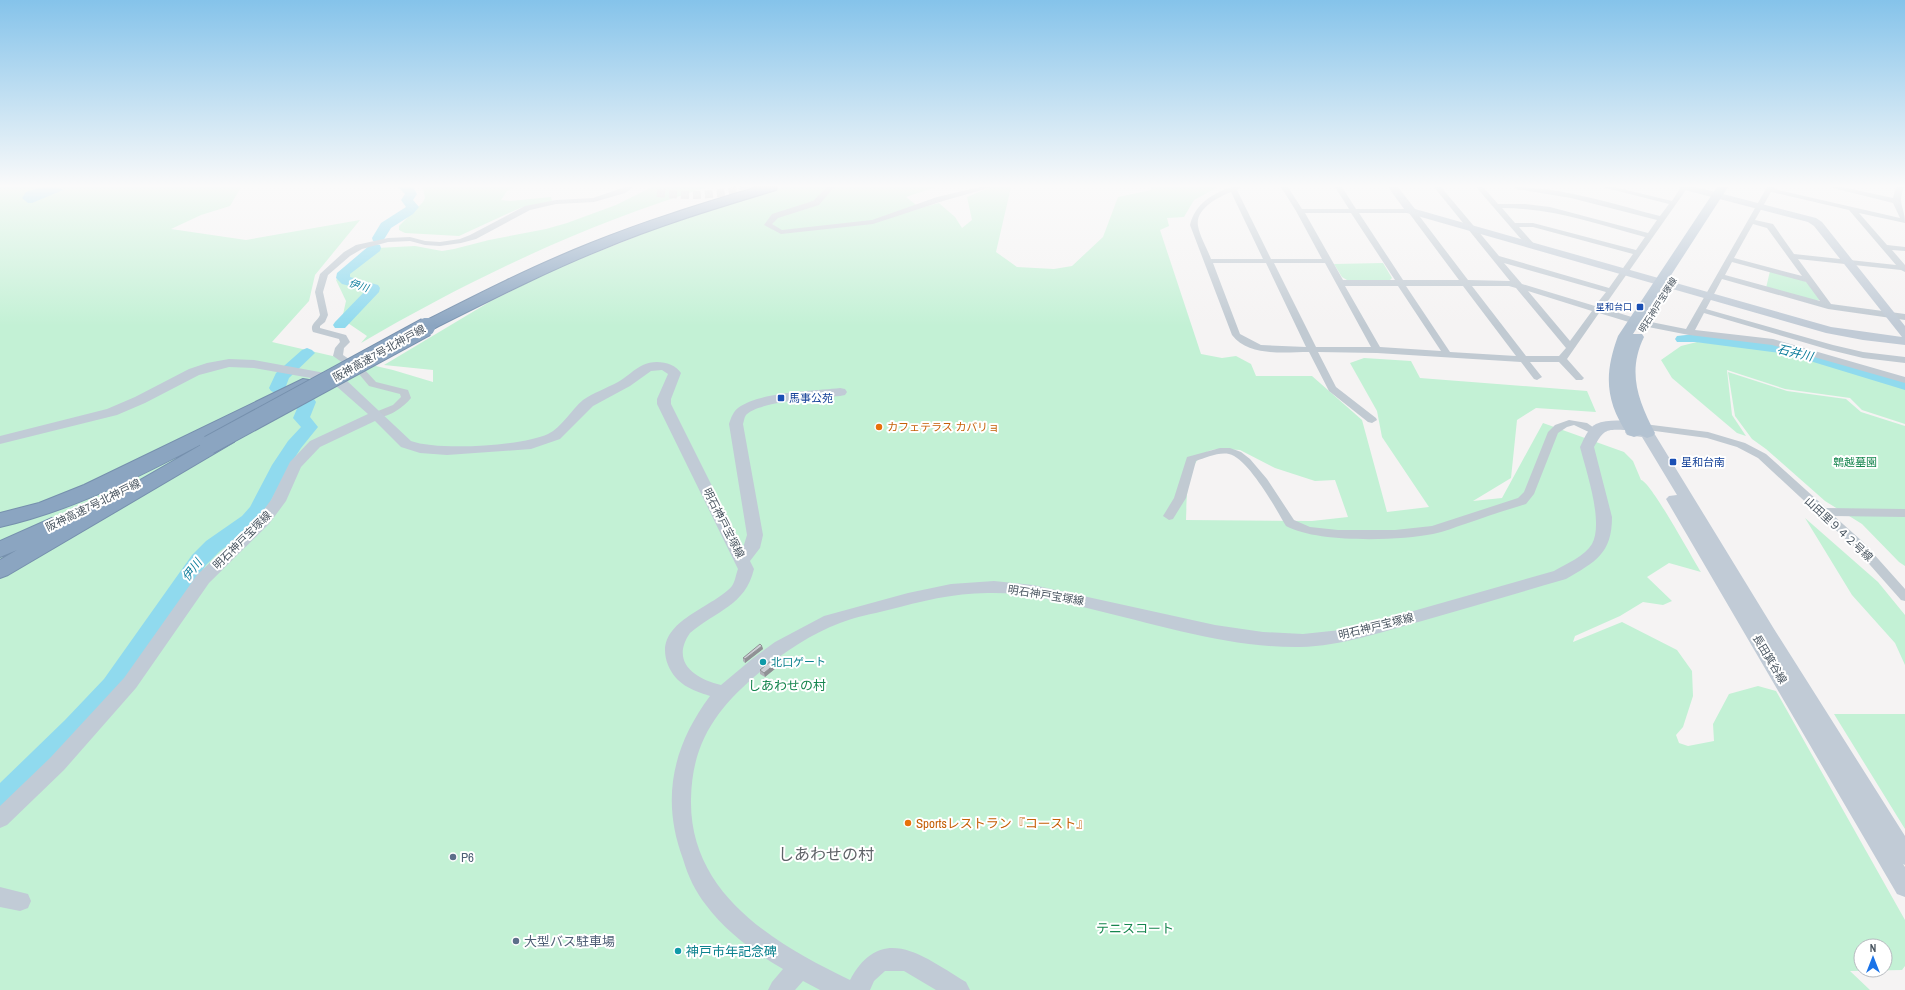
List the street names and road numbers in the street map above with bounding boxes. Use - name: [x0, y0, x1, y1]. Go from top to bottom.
- street label: 明石神戸宝塚線: [1636, 274, 1680, 335]
- street label: 阪神高速7号北神戸線: [330, 322, 428, 384]
- street label: 阪神高速7号北神戸線: [43, 476, 143, 534]
- street label: 明石神戸宝塚線: [700, 486, 748, 560]
- street label: 山田里９４２号線: [1802, 494, 1876, 564]
- street label: 明石神戸宝塚線: [210, 508, 274, 572]
- street label: 明石神戸宝塚線: [1007, 582, 1085, 608]
- street label: 明石神戸宝塚線: [1337, 610, 1415, 642]
- street label: 長田箕谷線: [1750, 632, 1790, 686]

